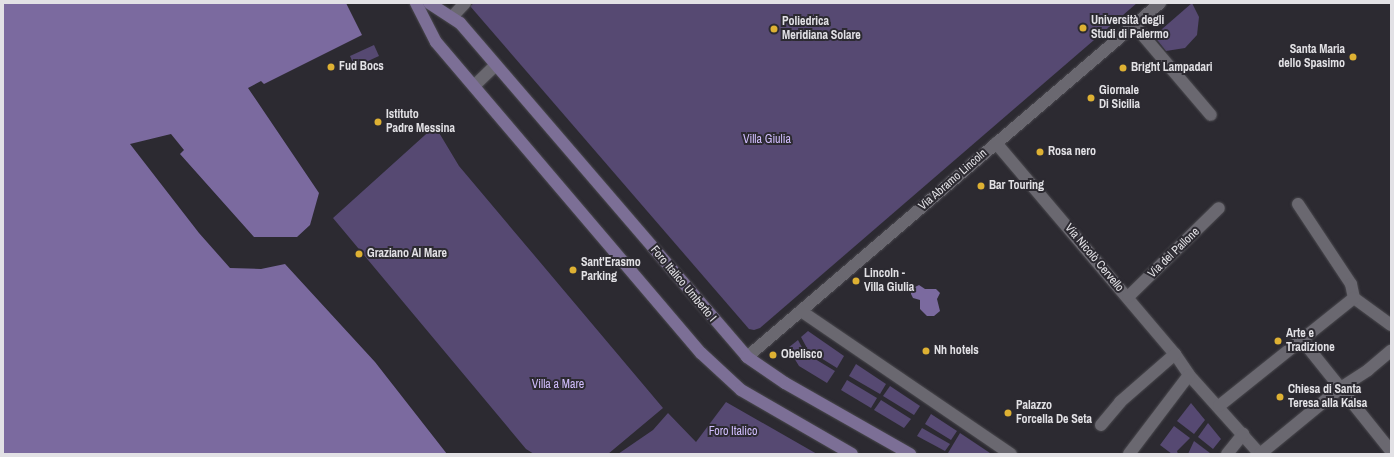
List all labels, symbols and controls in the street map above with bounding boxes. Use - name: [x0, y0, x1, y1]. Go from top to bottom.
- place label: Università degli Studi di Palermo: [1091, 14, 1169, 42]
- place label: Poliedrica Meridiana Solare: [782, 15, 861, 43]
- marker: Università degli Studi di Palermo: [1078, 23, 1088, 33]
- marker: Poliedrica Meridiana Solare: [769, 24, 779, 34]
- place label: Santa Maria dello Spasimo: [1278, 43, 1345, 71]
- marker: Santa Maria dello Spasimo: [1348, 52, 1358, 62]
- place label: Fud Bocs: [339, 60, 384, 74]
- place label: Bright Lampadari: [1131, 61, 1212, 75]
- marker: Fud Bocs: [326, 62, 336, 72]
- marker: Bright Lampadari: [1118, 63, 1128, 73]
- place label: Giornale Di Sicilia: [1099, 84, 1140, 112]
- marker: Giornale Di Sicilia: [1086, 93, 1096, 103]
- place label: Istituto Padre Messina: [386, 108, 455, 136]
- marker: Istituto Padre Messina: [373, 117, 383, 127]
- park label: Villa Giulia: [743, 133, 791, 147]
- place label: Rosa nero: [1048, 145, 1096, 159]
- street label: Via Abramo Lincoln: [916, 146, 990, 214]
- marker: Rosa nero: [1035, 147, 1045, 157]
- place label: Bar Touring: [989, 179, 1044, 193]
- marker: Bar Touring: [976, 181, 986, 191]
- street label: Via Nicolò Cervello: [1061, 221, 1127, 295]
- street label: Via del Pallone: [1145, 225, 1203, 281]
- street label: Foro Italico Umberto I: [647, 243, 719, 325]
- place label: Graziano Al Mare: [367, 247, 447, 261]
- marker: Graziano Al Mare: [354, 249, 364, 259]
- place label: Sant'Erasmo Parking: [581, 256, 641, 284]
- marker: Sant'Erasmo Parking: [568, 265, 578, 275]
- place label: Lincoln - Villa Giulia: [864, 267, 914, 295]
- marker: Lincoln - Villa Giulia: [851, 276, 861, 286]
- place label: Arte e Tradizione: [1286, 327, 1335, 355]
- marker: Arte e Tradizione: [1273, 336, 1283, 346]
- place label: Nh hotels: [934, 344, 979, 358]
- marker: Nh hotels: [921, 346, 931, 356]
- place label: Obelisco: [781, 348, 823, 362]
- marker: Obelisco: [768, 350, 778, 360]
- park label: Villa a Mare: [532, 378, 584, 392]
- place label: Chiesa di Santa Teresa alla Kalsa: [1288, 383, 1367, 411]
- marker: Chiesa di Santa Teresa alla Kalsa: [1275, 392, 1285, 402]
- place label: Palazzo Forcella De Seta: [1016, 399, 1092, 427]
- marker: Palazzo Forcella De Seta: [1003, 408, 1013, 418]
- park label: Foro Italico: [709, 425, 757, 439]

